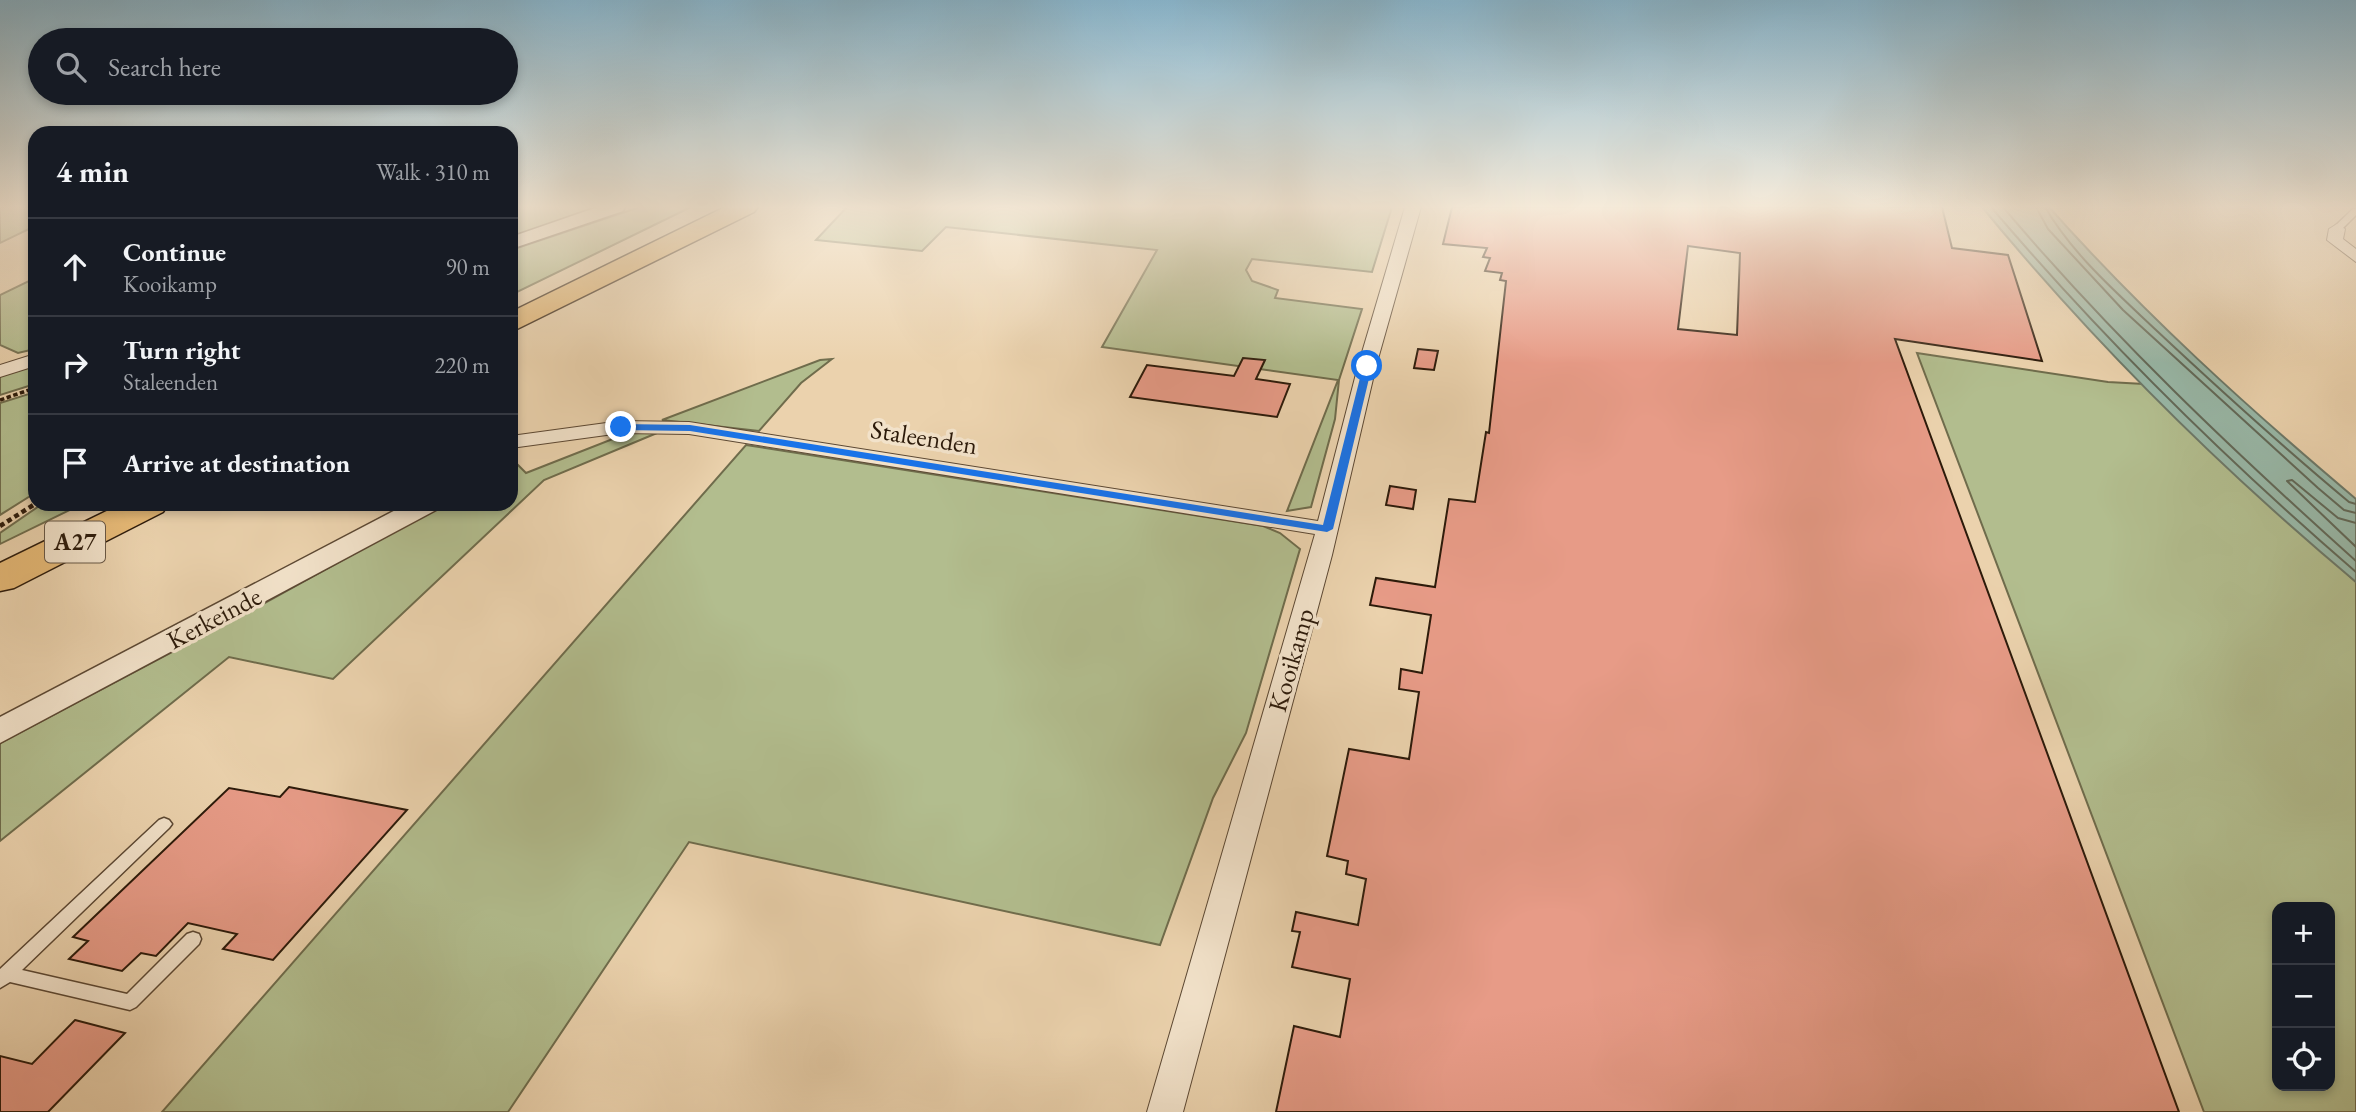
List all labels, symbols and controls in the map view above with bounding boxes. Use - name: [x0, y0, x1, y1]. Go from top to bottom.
- search box: [28, 28, 518, 105]
- icon: search: [52, 48, 90, 86]
- text: Search here: [108, 50, 221, 84]
- text: 4 min: [56, 152, 129, 191]
- text: Walk · 310 m: [376, 157, 490, 187]
- text: Continue: [123, 235, 226, 269]
- icon: ahead: [56, 248, 94, 286]
- text: 90 m: [445, 252, 490, 282]
- text: Kooikamp: [123, 269, 217, 299]
- text: Turn right: [123, 333, 241, 367]
- icon: right: [56, 346, 94, 384]
- text: 220 m: [434, 350, 490, 380]
- route start: [1351, 350, 1382, 381]
- text: Staleenden: [123, 367, 218, 397]
- route end: [605, 411, 636, 442]
- street label: Staleenden: [868, 412, 980, 462]
- icon: arrive: [56, 444, 94, 482]
- text: Arrive at destination: [123, 446, 350, 480]
- road number: A27: [45, 522, 105, 562]
- street label: Kerkeinde: [161, 579, 267, 657]
- street label: Kooikamp: [1260, 604, 1322, 716]
- map controls: [2272, 902, 2335, 1091]
- button: +: [2272, 902, 2335, 965]
- button: −: [2272, 965, 2335, 1028]
- button: locate: [2272, 1028, 2335, 1091]

